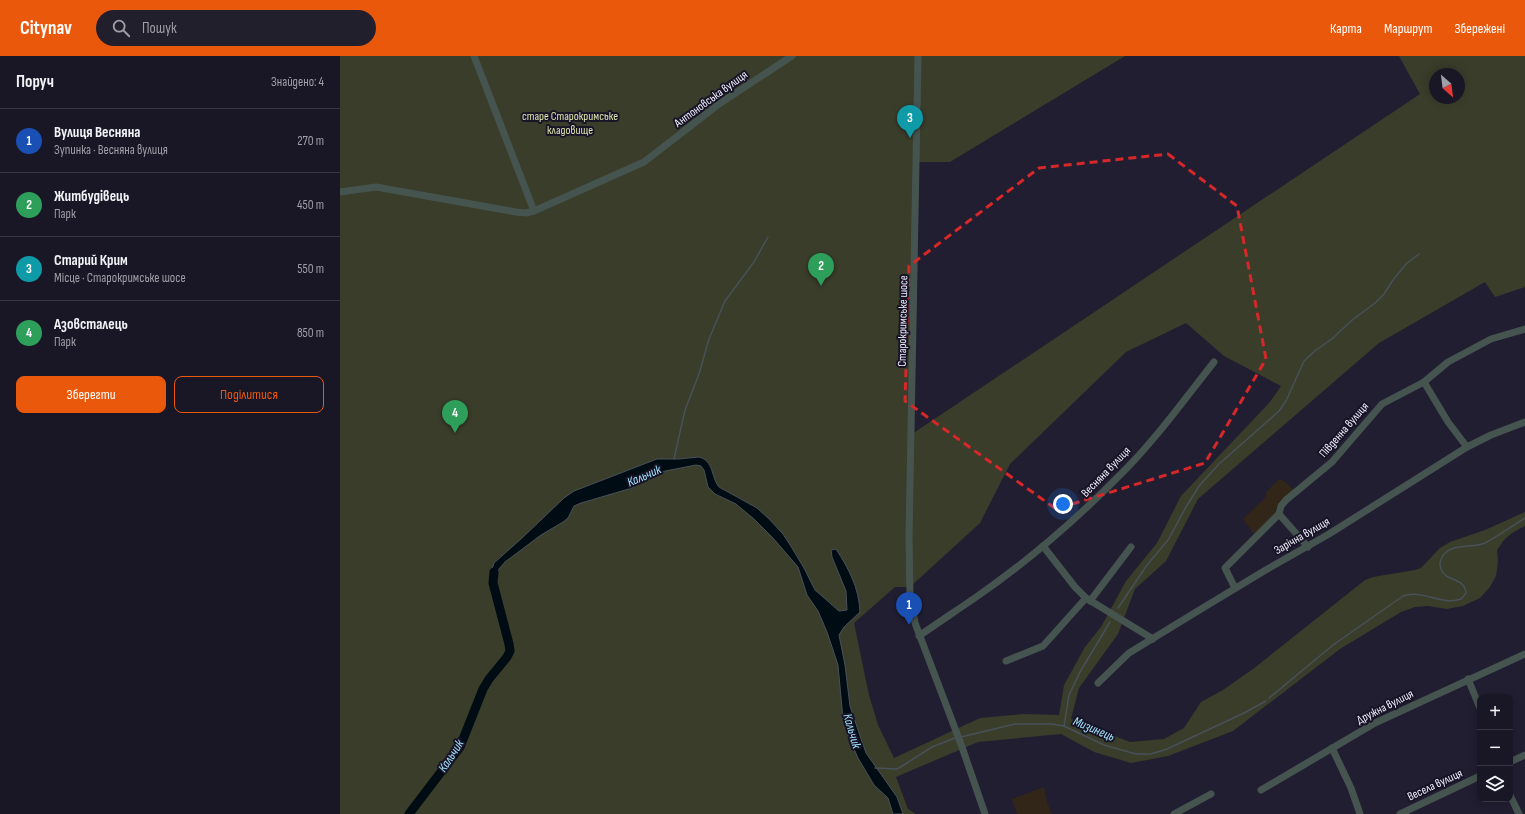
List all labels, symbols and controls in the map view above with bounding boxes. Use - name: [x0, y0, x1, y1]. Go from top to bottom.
- search box: [96, 10, 376, 46]
- text: Citynav: [20, 17, 72, 40]
- icon: search: [110, 17, 132, 39]
- text: Пошук: [142, 19, 177, 38]
- text: Карта: [1330, 20, 1362, 37]
- text: Маршрут: [1384, 20, 1432, 37]
- text: Збережені: [1454, 20, 1505, 37]
- street label: Антоновська вулиця: [671, 67, 751, 131]
- north arrow: [1429, 68, 1465, 104]
- text: Поруч: [16, 72, 54, 92]
- text: Знайдено: 4: [271, 74, 324, 90]
- pin: 3: [897, 105, 923, 138]
- park label: старе Старокримське кладовище: [522, 109, 618, 138]
- text: Вулиця Весняна: [54, 123, 140, 142]
- text: 1: [26, 133, 32, 149]
- text: 270 m: [297, 133, 324, 149]
- text: Зупинка · Весняна вулиця: [54, 142, 168, 158]
- text: Житбудівець: [54, 187, 129, 206]
- text: 2: [26, 197, 32, 213]
- text: 450 m: [297, 197, 324, 213]
- text: Парк: [54, 206, 76, 222]
- text: Старий Крим: [54, 251, 128, 270]
- pin: 2: [808, 253, 834, 286]
- text: 3: [26, 261, 32, 277]
- text: 550 m: [297, 261, 324, 277]
- text: Місце · Старокримське шосе: [54, 270, 186, 286]
- street label: Старокримське шосе: [895, 275, 911, 367]
- text: Азовсталець: [54, 315, 128, 334]
- text: 4: [26, 325, 32, 341]
- text: 850 m: [297, 325, 324, 341]
- text: Парк: [54, 334, 76, 350]
- button: Зберегти: [16, 376, 166, 413]
- button: Поділитися: [174, 376, 324, 413]
- street label: Південна вулиця: [1316, 399, 1372, 461]
- pin: 4: [442, 400, 468, 433]
- street label: Весняна вулиця: [1078, 443, 1134, 500]
- water label: Кальчик: [625, 461, 665, 491]
- your location: [1053, 494, 1073, 514]
- street label: Зарічна вулиця: [1271, 514, 1333, 558]
- pin: 1: [896, 592, 922, 625]
- street label: Дружна вулиця: [1354, 686, 1416, 728]
- map controls: [1477, 694, 1513, 802]
- button: +: [1477, 694, 1513, 730]
- water label: Кальчик: [839, 712, 865, 751]
- water label: Мизинець: [1071, 713, 1117, 745]
- button: −: [1477, 730, 1513, 766]
- water label: Кальчик: [435, 736, 468, 775]
- street label: Весела вулиця: [1405, 766, 1465, 804]
- button: layers: [1477, 766, 1513, 802]

